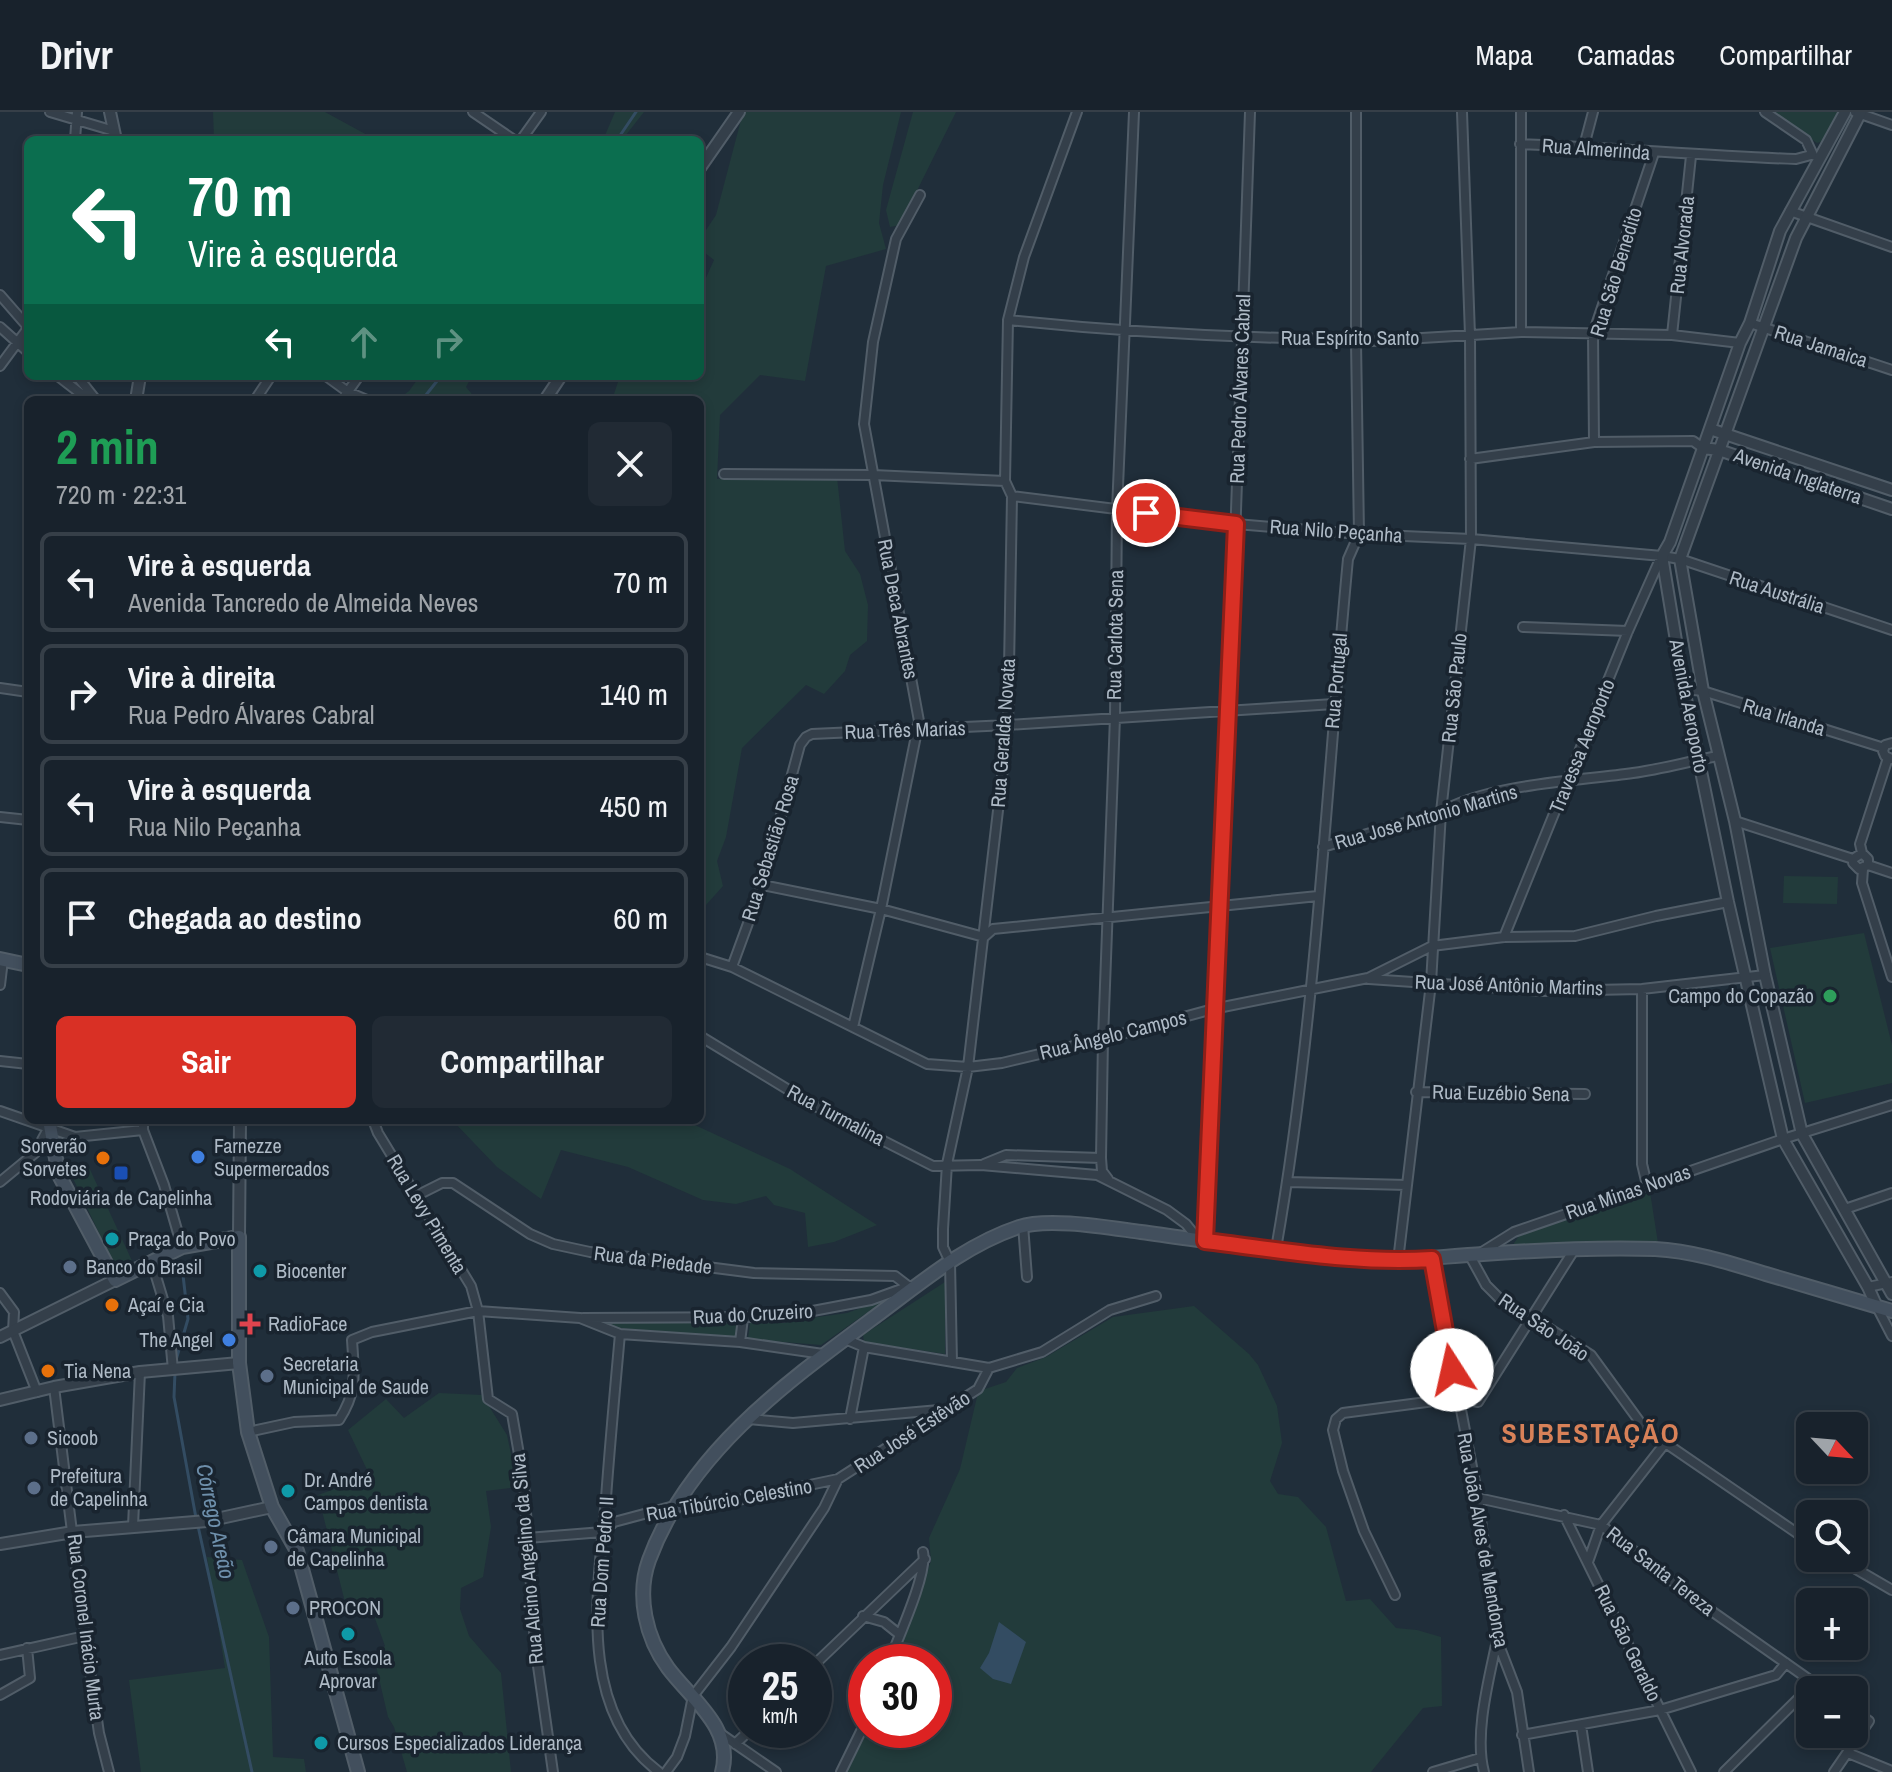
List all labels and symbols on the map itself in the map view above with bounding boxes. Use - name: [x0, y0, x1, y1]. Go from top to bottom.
- street label: Rua Almerinda: [1541, 131, 1651, 166]
- street label: Rua Alvorada: [1663, 195, 1700, 295]
- street label: Rua São Benedito: [1583, 204, 1648, 340]
- street label: Rua Pedro Álvares Cabral: [1223, 294, 1256, 484]
- street label: Rua Jamaica: [1771, 318, 1871, 373]
- street label: Rua Espírito Santo: [1281, 324, 1419, 351]
- street label: Avenida Inglaterra: [1730, 441, 1866, 510]
- pin: [1112, 479, 1180, 547]
- street label: Rua Nilo Peçanha: [1269, 512, 1403, 549]
- street label: Rua Deca Abrantes: [872, 537, 925, 681]
- street label: Rua Austrália: [1726, 563, 1828, 620]
- street label: Rua Carlota Sena: [1100, 570, 1129, 700]
- street label: Rua Portugal: [1318, 632, 1353, 730]
- street label: Rua São Paulo: [1434, 632, 1473, 744]
- street label: Avenida Aeroporto: [1663, 636, 1716, 775]
- street label: Rua Geralda Novata: [984, 657, 1021, 808]
- street label: Travessa Aeroporto: [1542, 675, 1621, 817]
- street label: Rua Irlanda: [1740, 691, 1829, 742]
- street label: Rua Três Marias: [844, 714, 966, 745]
- street label: Rua Sebastião Rosa: [734, 772, 805, 924]
- street label: Rua Jose Antonio Martins: [1331, 778, 1520, 856]
- street label: Rua José Antônio Martins: [1414, 968, 1604, 1001]
- place label: Campo do Copazão: [1668, 982, 1814, 1009]
- marker: Campo do Copazão: [1821, 987, 1839, 1005]
- street label: Rua Ângelo Campos: [1037, 1003, 1189, 1066]
- street label: Rua Turmalina: [783, 1078, 890, 1152]
- street label: Rua Euzébio Sena: [1432, 1078, 1570, 1107]
- place label: Sorverão Sorvetes: [20, 1132, 87, 1182]
- place label: Farnezze Supermercados: [214, 1132, 330, 1182]
- marker: Farnezze Supermercados: [189, 1148, 207, 1166]
- marker: Sorverão Sorvetes: [94, 1149, 112, 1167]
- street label: Rua Levy Pimenta: [381, 1149, 474, 1279]
- street label: Rua Minas Novas: [1562, 1158, 1694, 1226]
- marker: Rodoviária de Capelinha: [112, 1164, 130, 1182]
- place label: Rodoviária de Capelinha: [30, 1184, 212, 1211]
- place label: Praça do Povo: [128, 1225, 236, 1252]
- marker: Praça do Povo: [103, 1230, 121, 1248]
- street label: Rua da Piedade: [593, 1239, 714, 1280]
- place label: Banco do Brasil: [86, 1253, 202, 1280]
- place label: Biocenter: [276, 1257, 347, 1284]
- marker: Banco do Brasil: [61, 1258, 79, 1276]
- marker: Biocenter: [251, 1262, 269, 1280]
- street label: Rua São João: [1494, 1286, 1595, 1367]
- place label: Açaí e Cia: [127, 1291, 205, 1318]
- marker: Açaí e Cia: [103, 1296, 121, 1314]
- street label: Rua do Cruzeiro: [692, 1297, 814, 1330]
- place label: RadioFace: [268, 1310, 347, 1337]
- marker: RadioFace: [239, 1313, 261, 1335]
- place label: The Angel: [139, 1326, 213, 1353]
- position arrow: [1410, 1328, 1494, 1412]
- marker: The Angel: [220, 1331, 238, 1349]
- place label: Secretaria Municipal de Saude: [283, 1350, 429, 1400]
- place label: Tia Nena: [64, 1357, 131, 1384]
- marker: Tia Nena: [39, 1362, 57, 1380]
- marker: Secretaria Municipal de Saude: [258, 1367, 276, 1385]
- street label: Rua José Estêvão: [849, 1384, 975, 1479]
- north arrow: [1796, 1412, 1868, 1484]
- district label: SUBESTAÇÃO: [1501, 1414, 1681, 1452]
- place label: Sicoob: [47, 1424, 98, 1451]
- marker: Sicoob: [22, 1429, 40, 1447]
- street label: Rua João Alves de Mendonça: [1451, 1430, 1516, 1650]
- street label: Rua Alcino Angelino da Silva: [504, 1452, 549, 1666]
- water label: Córrego Areão: [189, 1461, 243, 1581]
- place label: Prefeitura de Capelinha: [50, 1462, 148, 1512]
- place label: Dr. André Campos dentista: [304, 1466, 428, 1516]
- street label: Rua Tibúrcio Celestino: [644, 1472, 814, 1527]
- marker: Prefeitura de Capelinha: [25, 1479, 43, 1497]
- marker: Dr. André Campos dentista: [279, 1482, 297, 1500]
- street label: Rua Dom Pedro II: [583, 1496, 620, 1628]
- street label: Rua Santa Tereza: [1601, 1520, 1721, 1622]
- place label: Câmara Municipal de Capelinha: [287, 1522, 421, 1572]
- street label: Rua Coronel Inácio Murta: [62, 1532, 111, 1722]
- marker: Câmara Municipal de Capelinha: [262, 1538, 280, 1556]
- street label: Rua São Geraldo: [1589, 1580, 1668, 1706]
- place label: PROCON: [309, 1594, 381, 1621]
- marker: PROCON: [284, 1599, 302, 1617]
- marker: Auto Escola Aprovar: [339, 1625, 357, 1643]
- place label: Auto Escola Aprovar: [303, 1644, 392, 1694]
- speed limit sign: 30: [848, 1644, 952, 1748]
- place label: Cursos Especializados Liderança: [337, 1729, 582, 1756]
- marker: Cursos Especializados Liderança: [312, 1734, 330, 1752]

